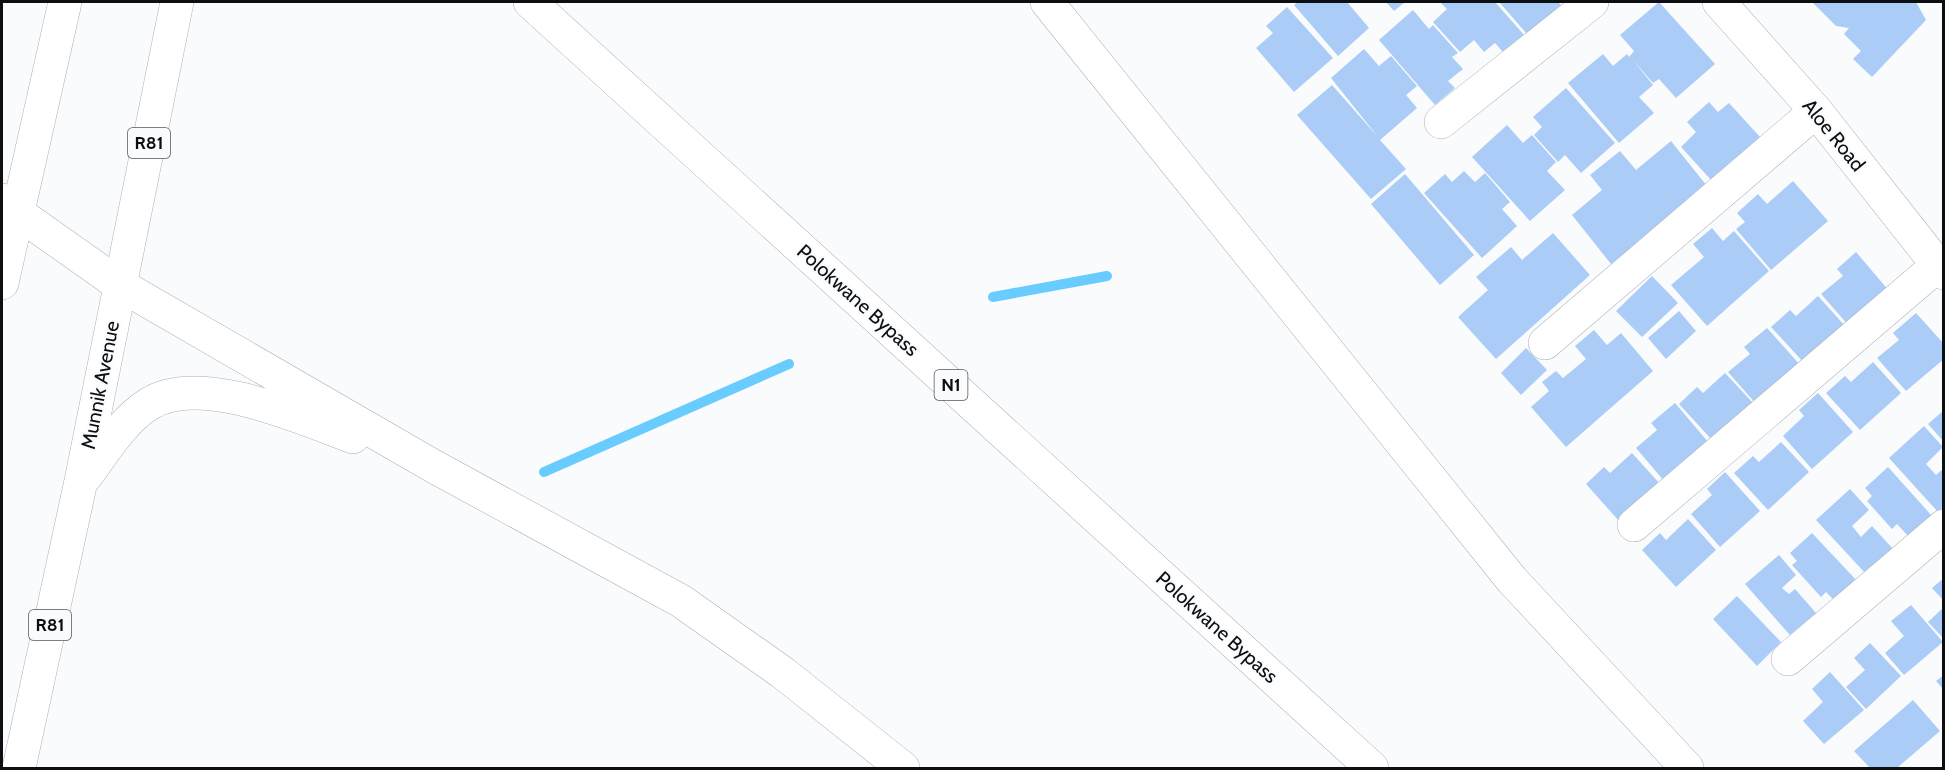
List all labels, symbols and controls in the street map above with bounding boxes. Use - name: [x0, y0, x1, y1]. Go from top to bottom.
- street label: Aloe Road: [1798, 94, 1870, 176]
- road number: R81: [128, 128, 170, 158]
- street label: Polokwane Bypass: [792, 239, 924, 361]
- street label: Munnik Avenue: [76, 319, 124, 451]
- road number: N1: [934, 370, 968, 400]
- street label: Polokwane Bypass: [1151, 566, 1283, 688]
- road number: R81: [29, 610, 71, 640]

